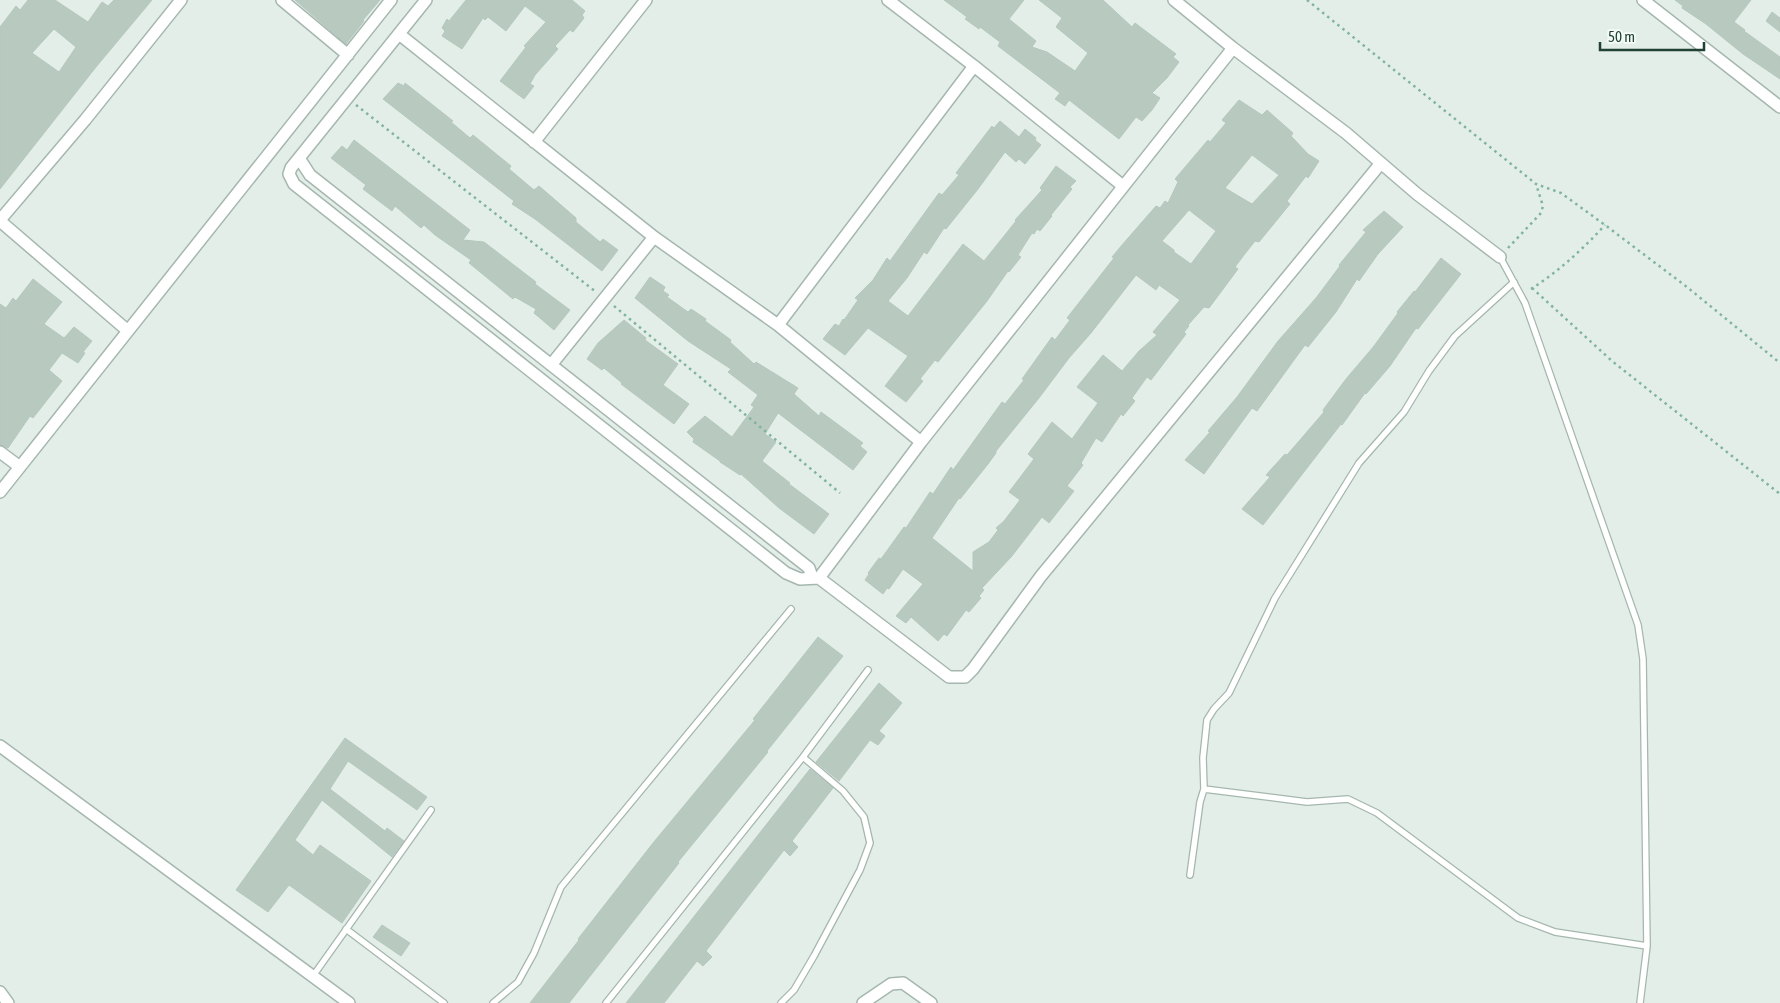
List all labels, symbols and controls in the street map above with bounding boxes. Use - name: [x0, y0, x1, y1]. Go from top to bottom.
- scale bar: [1600, 20, 1704, 52]
- text: 50 m: [1608, 28, 1635, 45]

